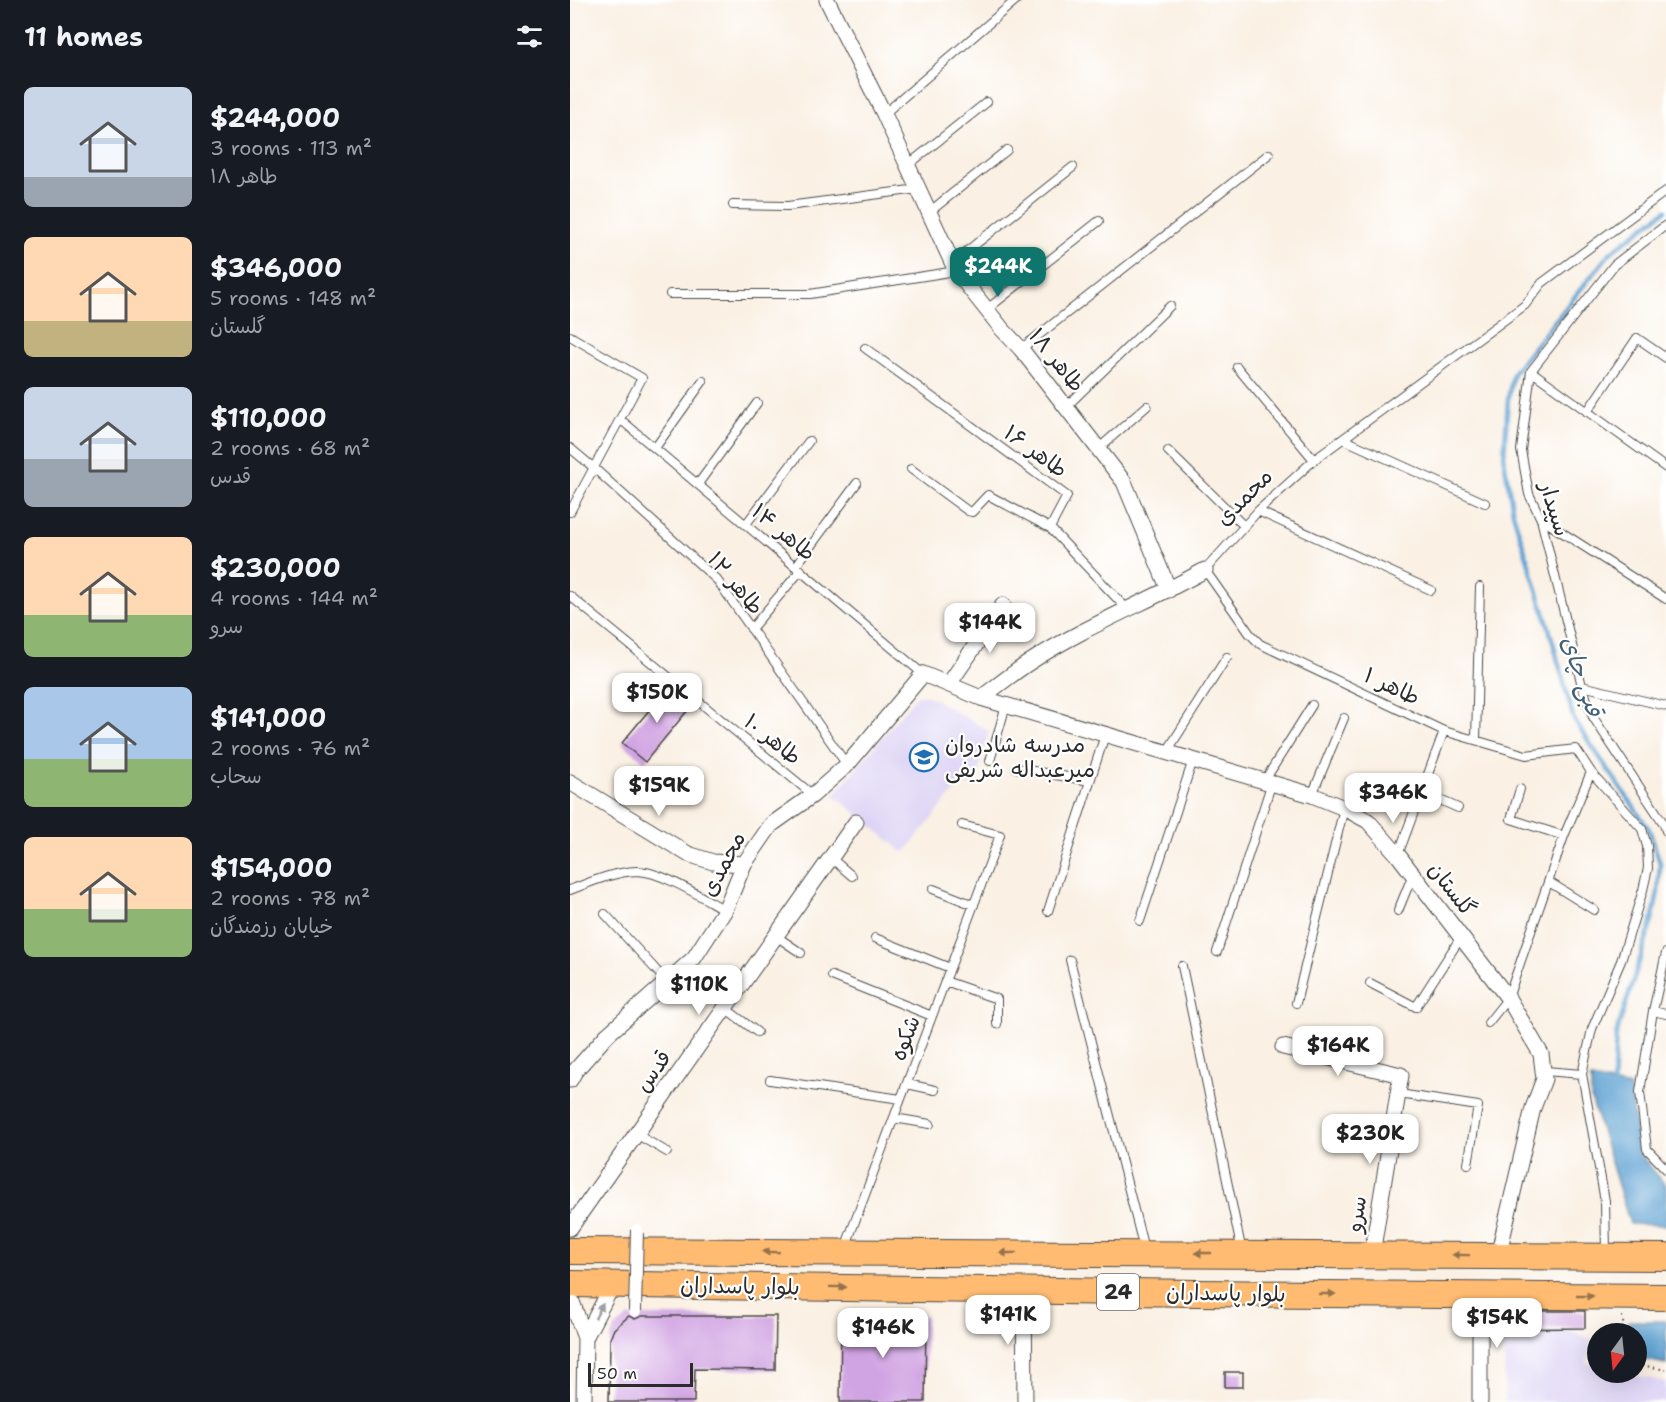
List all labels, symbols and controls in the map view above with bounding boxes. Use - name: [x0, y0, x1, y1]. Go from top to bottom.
- text: 11 homes: [24, 19, 143, 54]
- icon: filters: [513, 20, 546, 53]
- text: $244,000: [210, 100, 340, 135]
- icon: home: [72, 111, 144, 183]
- text: 3 rooms · 113 m²: [210, 135, 372, 161]
- text: طاهر ۱۸: [210, 163, 278, 189]
- pin: $244K: [956, 247, 1040, 298]
- text: $346,000: [210, 250, 342, 285]
- text: $244K: [964, 253, 1032, 279]
- icon: home: [72, 261, 144, 333]
- text: 5 rooms · 148 m²: [210, 285, 376, 311]
- text: گلستان: [210, 313, 266, 339]
- street label: طاهر ۱۸: [1022, 322, 1092, 398]
- text: $110,000: [210, 400, 327, 435]
- icon: home: [72, 411, 144, 483]
- street label: طاهر ۱۶: [998, 418, 1074, 484]
- text: 2 rooms · 68 m²: [210, 435, 370, 461]
- street label: محمدی: [1209, 462, 1279, 532]
- text: قدس: [210, 463, 251, 489]
- street label: سپیدار: [1532, 476, 1577, 540]
- street label: طاهر ۱۴: [746, 497, 822, 567]
- street label: طاهر ۱۲: [701, 545, 771, 621]
- text: $230,000: [210, 550, 341, 585]
- icon: home: [72, 561, 144, 633]
- text: 4 rooms · 144 m²: [210, 585, 378, 611]
- pin: $144K: [948, 603, 1032, 654]
- text: $144K: [958, 609, 1022, 635]
- text: سرو: [210, 613, 243, 639]
- water label: قبی چای: [1553, 631, 1611, 722]
- street label: طاهر ۱: [1359, 660, 1425, 712]
- pin: $150K: [615, 673, 699, 724]
- text: $150K: [626, 679, 688, 705]
- text: $141,000: [210, 700, 326, 735]
- street label: طاهر ۱۰: [738, 707, 808, 771]
- icon: home: [72, 711, 144, 783]
- place label: مدرسه شادروان میرعبداله شریفی: [945, 730, 1095, 784]
- text: 2 rooms · 76 m²: [210, 735, 370, 761]
- school or university icon: مدرسه شادروان میرعبداله شریفی: [908, 741, 940, 773]
- text: سحاب: [210, 763, 262, 789]
- pin: $159K: [617, 766, 701, 817]
- text: $159K: [628, 772, 690, 798]
- pin: $346K: [1351, 773, 1435, 824]
- text: $346K: [1359, 779, 1427, 805]
- street label: محمدی: [694, 826, 752, 902]
- text: $154,000: [210, 850, 333, 885]
- street label: گلستان: [1422, 856, 1482, 922]
- icon: home: [72, 861, 144, 933]
- text: 2 rooms · 78 m²: [210, 885, 370, 911]
- text: خیابان رزمندگان: [210, 913, 333, 939]
- pin: $110K: [657, 965, 741, 1016]
- text: $110K: [670, 971, 728, 997]
- street label: شکوه: [883, 1011, 927, 1065]
- pin: $164K: [1296, 1026, 1380, 1077]
- text: $164K: [1306, 1032, 1370, 1058]
- street label: قدس: [628, 1044, 678, 1098]
- pin: $230K: [1328, 1114, 1412, 1165]
- text: $230K: [1336, 1120, 1404, 1146]
- street label: سرو: [1338, 1193, 1373, 1235]
- one-way arrow: [761, 1247, 780, 1257]
- one-way arrow: [998, 1248, 1017, 1258]
- one-way arrow: [1193, 1248, 1212, 1258]
- one-way arrow: [1451, 1250, 1470, 1260]
- street label: بلوار پاسداران: [680, 1270, 800, 1302]
- road number: 24: [1097, 1274, 1139, 1310]
- street label: بلوار پاسداران: [1166, 1277, 1286, 1309]
- one-way arrow: [829, 1282, 848, 1292]
- one-way arrow: [1318, 1289, 1337, 1299]
- one-way arrow: [1576, 1291, 1595, 1301]
- pin: $141K: [966, 1295, 1050, 1346]
- pin: $154K: [1455, 1298, 1539, 1349]
- text: $141K: [979, 1301, 1037, 1327]
- one-way arrow: [594, 1302, 604, 1319]
- text: $154K: [1466, 1304, 1528, 1330]
- pin: $146K: [841, 1308, 925, 1359]
- text: $146K: [851, 1314, 915, 1340]
- north arrow: [1587, 1323, 1647, 1383]
- map controls: [1587, 1323, 1647, 1383]
- scale bar: [588, 1360, 693, 1388]
- text: 50 m: [597, 1363, 637, 1384]

